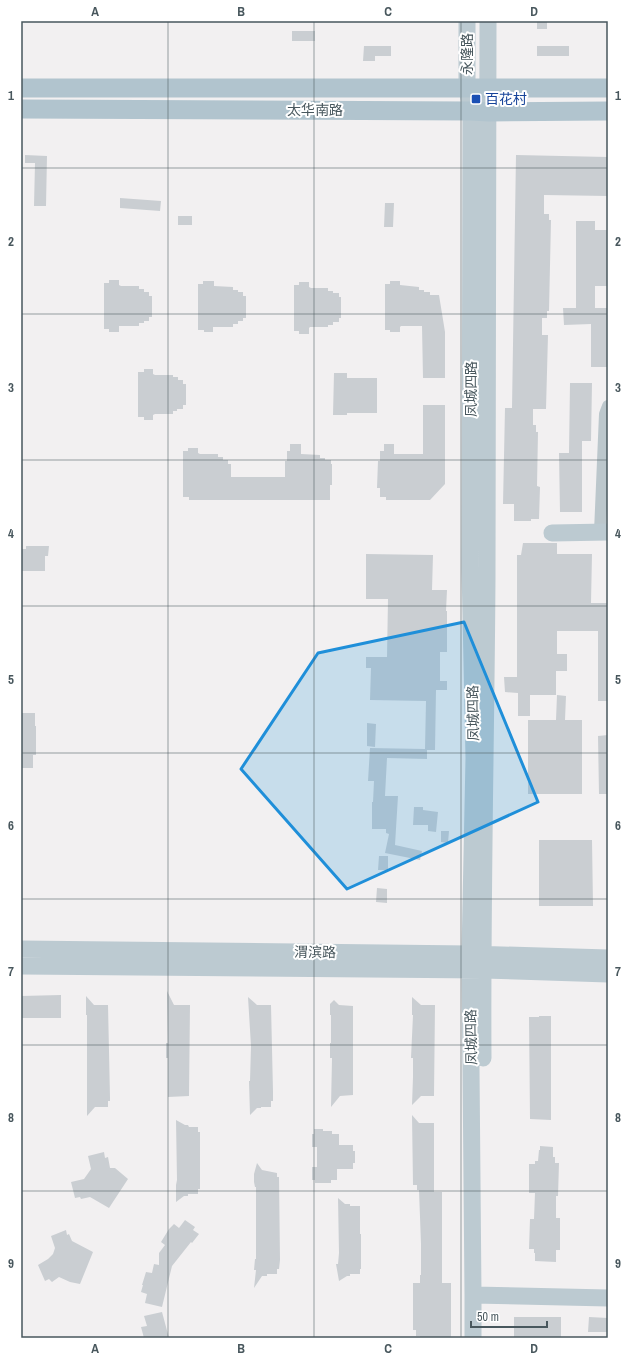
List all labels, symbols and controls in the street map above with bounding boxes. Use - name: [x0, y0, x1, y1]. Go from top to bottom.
- text: A: [91, 3, 99, 20]
- text: B: [237, 3, 245, 20]
- text: C: [384, 3, 392, 20]
- text: D: [530, 3, 538, 20]
- street label: 永隆路: [458, 33, 476, 75]
- text: 1: [8, 87, 14, 104]
- text: 1: [615, 87, 621, 104]
- place label: 百花村: [485, 90, 527, 108]
- marker: 百花村: [470, 93, 482, 105]
- street label: 太华南路: [287, 101, 343, 119]
- text: 2: [8, 233, 14, 250]
- text: 2: [615, 233, 621, 250]
- street label: 凤城四路: [462, 361, 480, 417]
- text: 3: [8, 379, 14, 396]
- text: 3: [615, 379, 621, 396]
- text: 4: [8, 525, 14, 542]
- text: 4: [615, 525, 621, 542]
- text: 5: [8, 671, 14, 688]
- text: 5: [615, 671, 621, 688]
- street label: 凤城四路: [464, 685, 482, 741]
- text: 6: [8, 817, 14, 834]
- text: 6: [615, 817, 621, 834]
- street label: 渭滨路: [294, 943, 336, 961]
- text: 7: [8, 963, 14, 980]
- text: 7: [615, 963, 621, 980]
- street label: 凤城四路: [462, 1009, 480, 1065]
- text: 8: [8, 1109, 14, 1126]
- text: 8: [615, 1109, 621, 1126]
- text: 9: [8, 1255, 14, 1272]
- text: 9: [615, 1255, 621, 1272]
- scale bar: [471, 1303, 547, 1329]
- text: 50 m: [477, 1309, 499, 1325]
- text: A: [91, 1340, 99, 1357]
- text: B: [237, 1340, 245, 1357]
- text: C: [384, 1340, 392, 1357]
- text: D: [530, 1340, 538, 1357]

